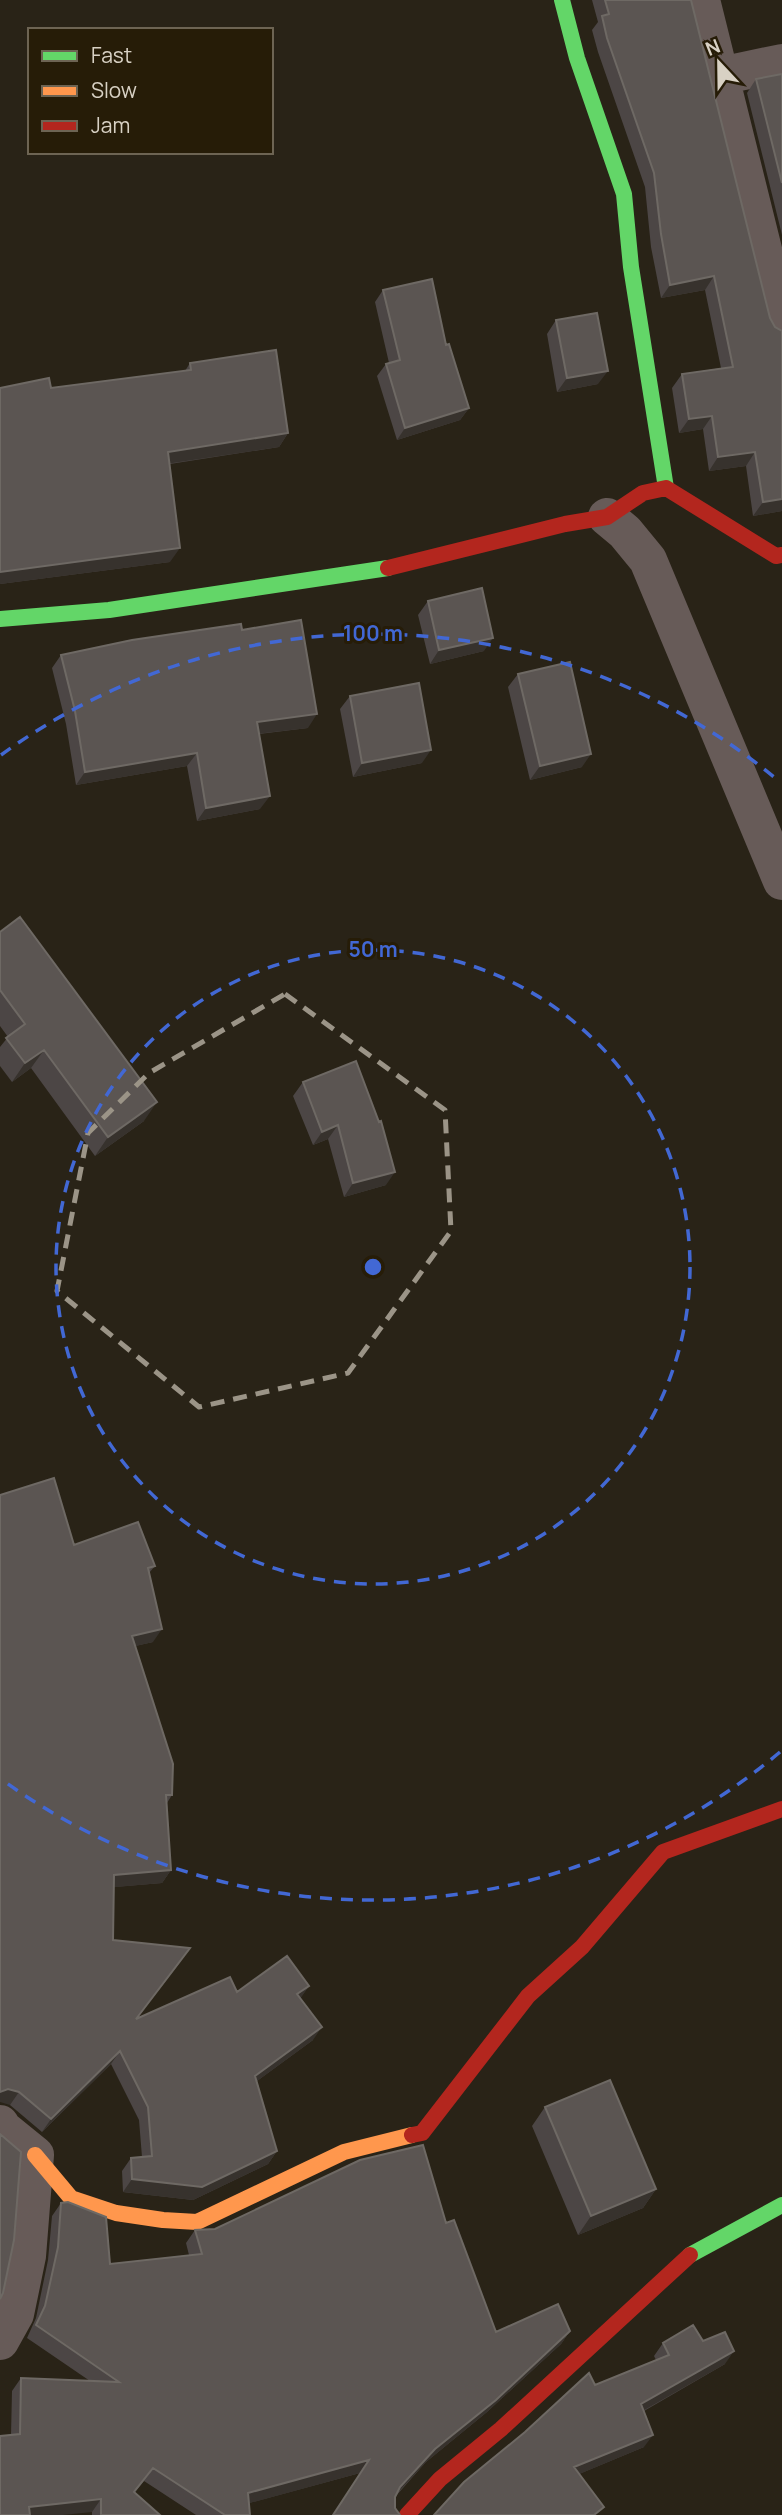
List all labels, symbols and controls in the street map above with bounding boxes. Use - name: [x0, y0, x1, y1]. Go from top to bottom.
- legend: [28, 28, 273, 154]
- north arrow: [684, 28, 754, 98]
- text: N: [701, 33, 724, 62]
- text: Fast: [91, 41, 132, 69]
- text: Slow: [91, 76, 137, 104]
- text: Jam: [91, 111, 130, 139]
- text: 100 m: [343, 619, 403, 647]
- text: 50 m: [348, 935, 398, 963]
- centre of rings: [361, 1255, 385, 1279]

